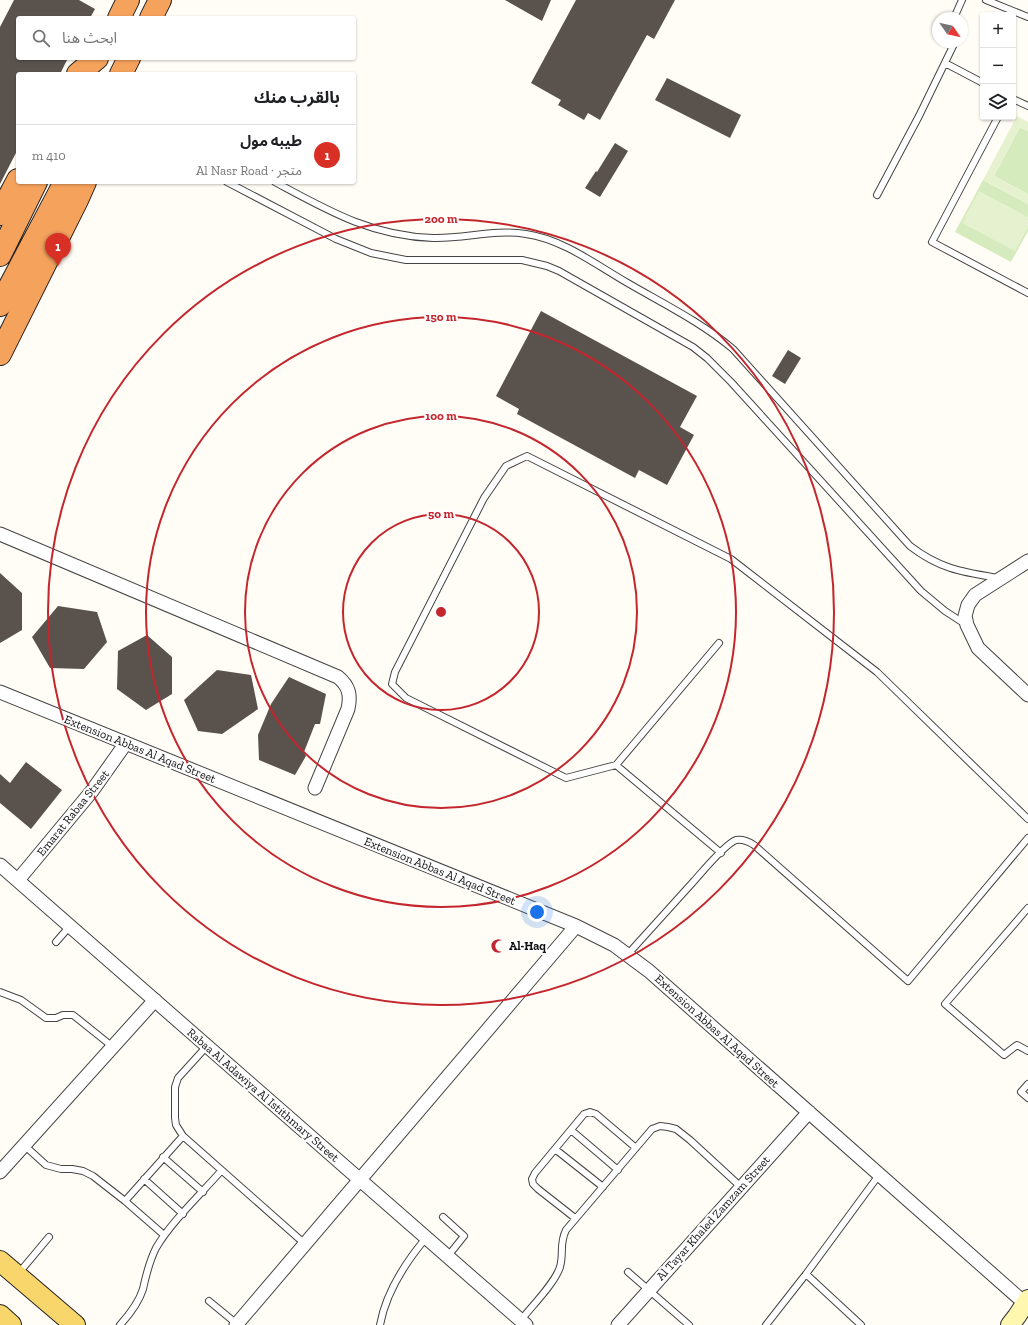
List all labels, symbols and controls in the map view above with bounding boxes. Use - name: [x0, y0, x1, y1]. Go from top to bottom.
- north arrow: [932, 12, 968, 48]
- map controls: [980, 12, 1016, 120]
- button: +: [980, 12, 1016, 48]
- search box: [16, 16, 356, 60]
- icon: search: [30, 27, 52, 49]
- text: ابحث هنا: [62, 29, 117, 47]
- button: −: [980, 48, 1016, 84]
- button: layers: [980, 84, 1016, 120]
- text: بالقرب منك: [254, 87, 340, 107]
- text: طيبه مول: [240, 132, 302, 150]
- text: 410 m: [32, 148, 66, 163]
- text: 1: [324, 148, 330, 163]
- text: متجر · Al Nasr Road: [196, 163, 302, 178]
- text: 200 m: [424, 212, 458, 226]
- pin: 1: [45, 233, 71, 266]
- text: 150 m: [426, 310, 457, 324]
- text: 100 m: [425, 409, 457, 423]
- text: 50 m: [428, 507, 454, 521]
- centre of rings: [434, 605, 448, 619]
- street label: Extension Abbas Al Aqad Street: [62, 712, 218, 786]
- street label: Emarat Rabaa Street: [34, 767, 112, 859]
- street label: Extension Abbas Al Aqad Street: [362, 834, 518, 908]
- your location: [527, 902, 547, 922]
- mosque icon: Al-Haq: [490, 938, 506, 954]
- place label: Al-Haq: [509, 939, 546, 953]
- street label: Extension Abbas Al Aqad Street: [652, 971, 782, 1091]
- street label: Rabaa Al Adawiya Al Istithmary Street: [184, 1025, 342, 1165]
- street label: Al Tayar Khaled Zamzam Street: [653, 1152, 773, 1283]

